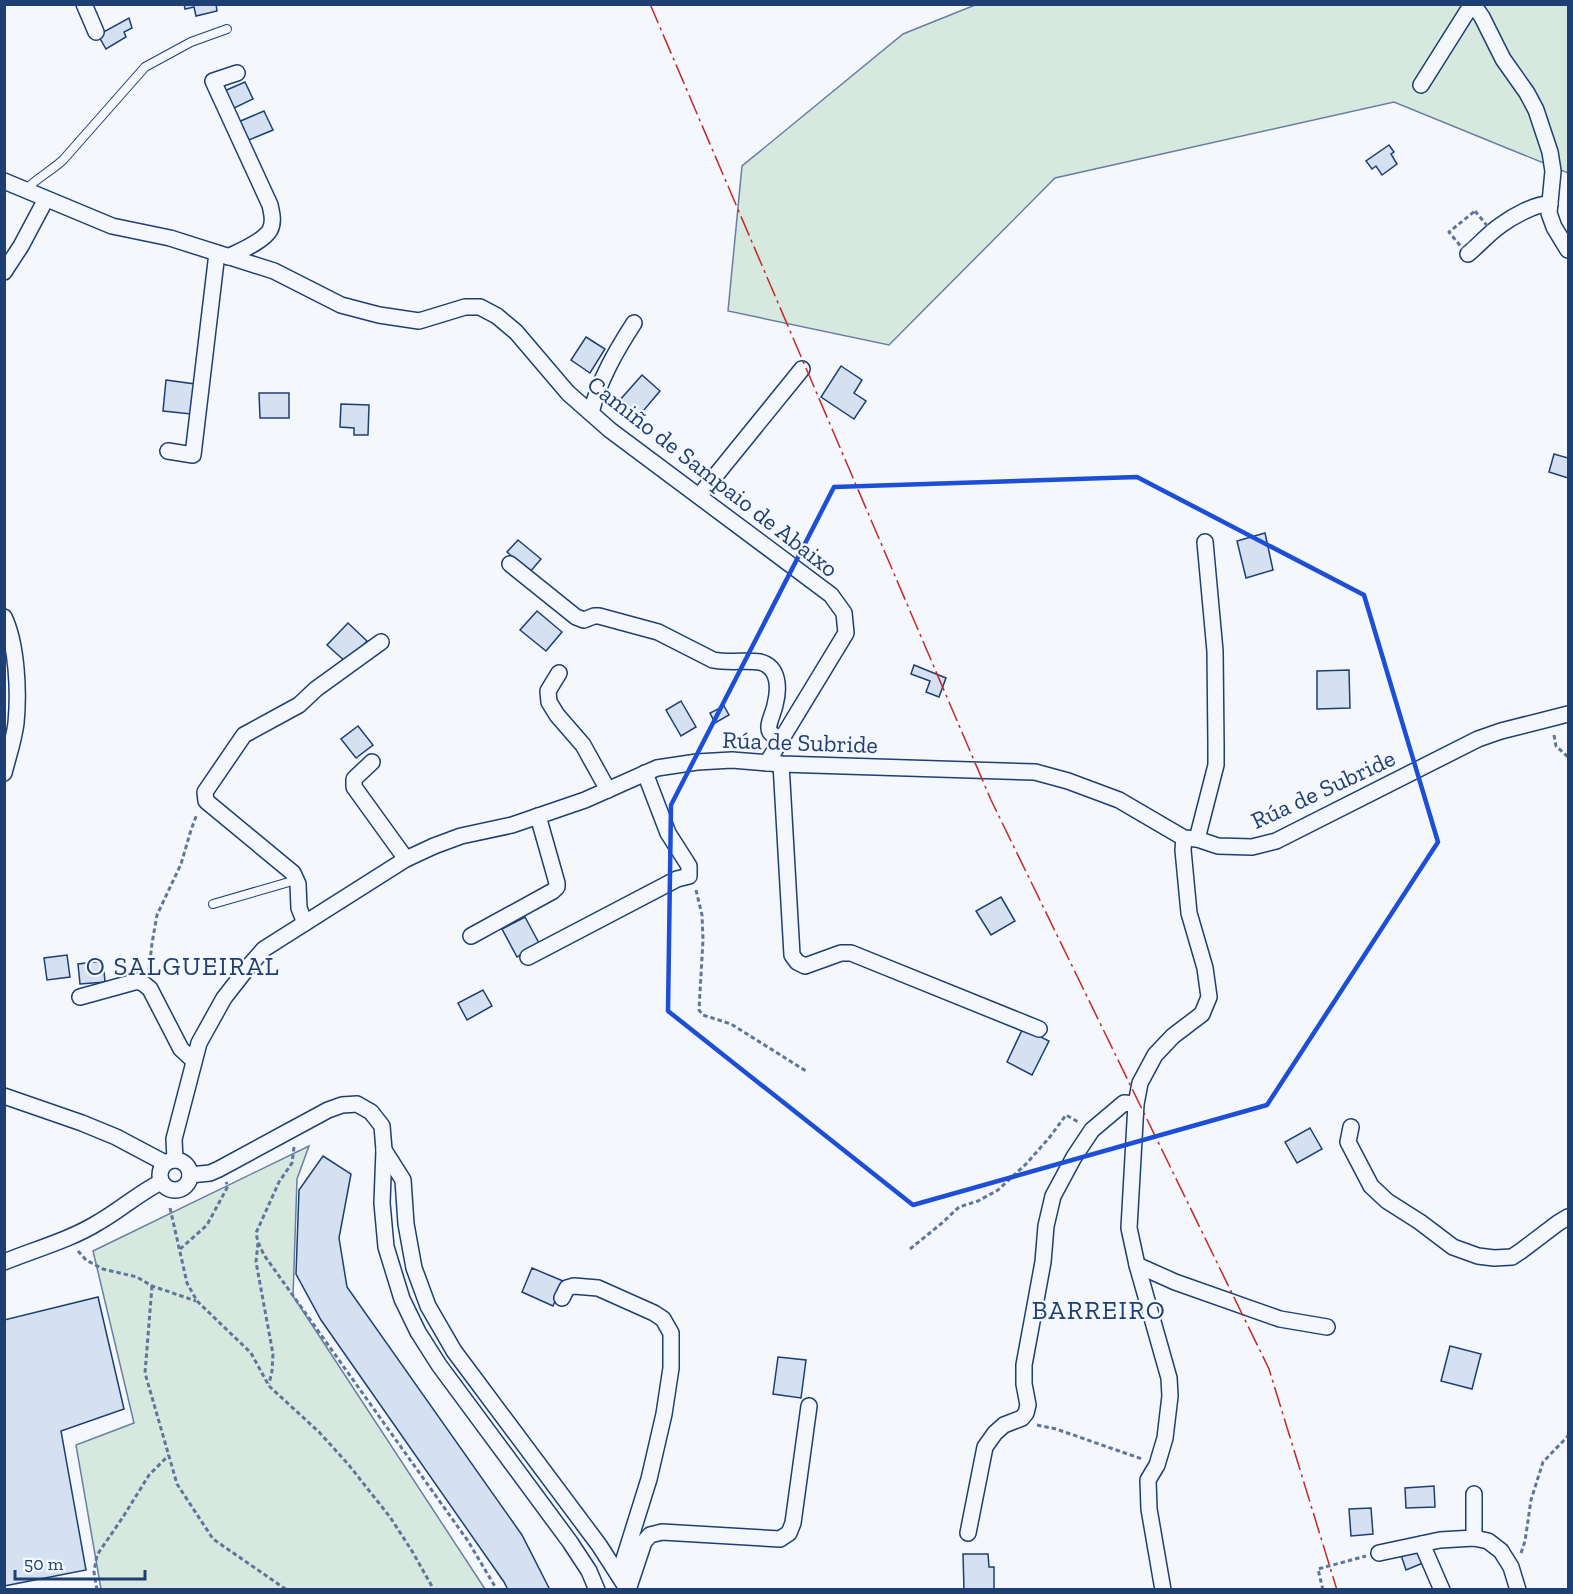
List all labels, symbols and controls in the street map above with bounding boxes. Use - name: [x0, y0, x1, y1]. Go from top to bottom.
- street label: Camiño de Sampaio de Abaixo: [582, 369, 844, 583]
- street label: Rúa de Subride: [722, 725, 878, 759]
- street label: Rúa de Subride: [1246, 743, 1400, 835]
- district label: O SALGUEIRAL: [86, 950, 280, 982]
- district label: BARREIRO: [1032, 1294, 1166, 1326]
- scale bar: [15, 1543, 146, 1581]
- text: 50 m: [24, 1553, 64, 1575]

